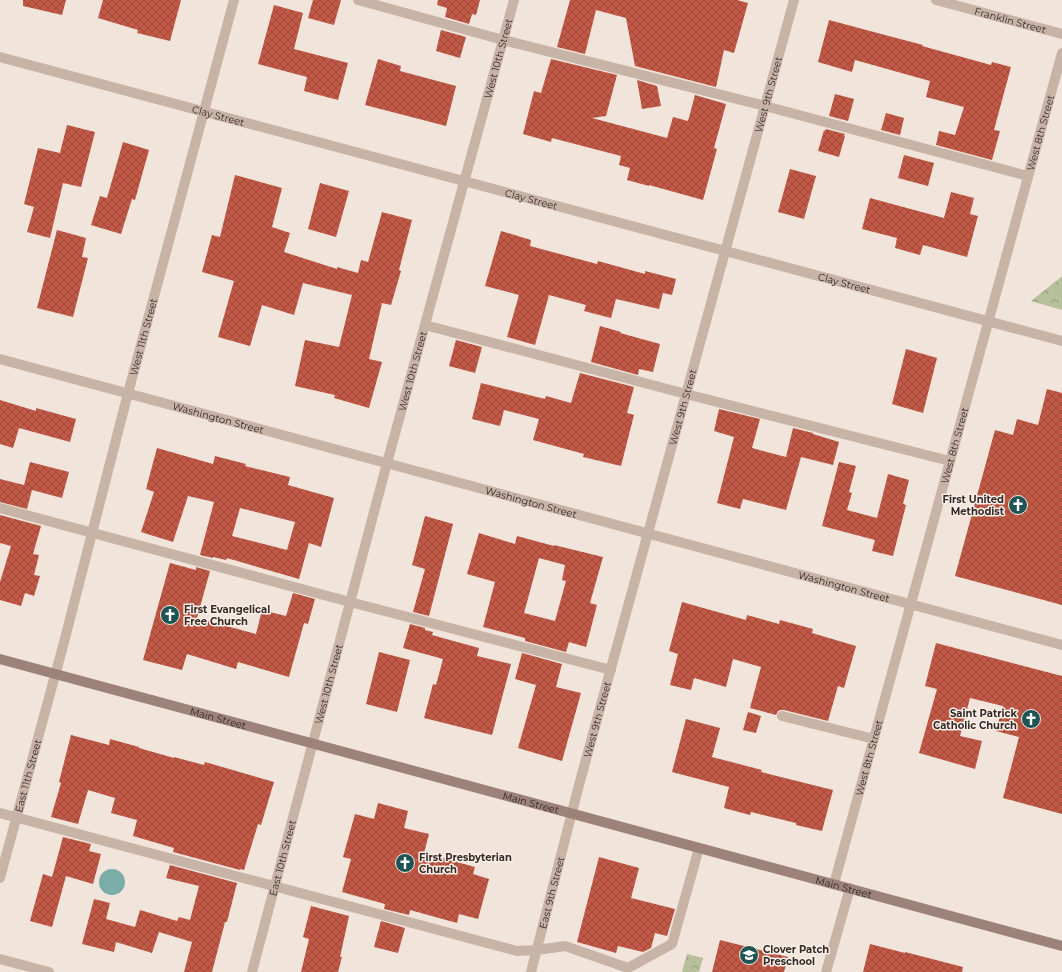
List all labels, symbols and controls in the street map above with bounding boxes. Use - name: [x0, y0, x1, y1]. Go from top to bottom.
- street label: Franklin Street: [973, 5, 1047, 36]
- street label: West 10th Street: [481, 17, 516, 100]
- street label: West 9th Street: [752, 55, 785, 134]
- street label: West 8th Street: [1024, 93, 1057, 172]
- street label: Clay Street: [191, 103, 246, 129]
- street label: Clay Street: [504, 186, 559, 213]
- street label: Clay Street: [817, 270, 872, 297]
- street label: West 11th Street: [127, 297, 160, 377]
- street label: West 10th Street: [396, 330, 430, 413]
- street label: West 9th Street: [666, 368, 700, 447]
- street label: Washington Street: [171, 400, 265, 437]
- street label: West 8th Street: [938, 406, 971, 485]
- street label: Washington Street: [484, 484, 578, 521]
- place label: First United Methodist: [943, 493, 1005, 518]
- church icon: First United Methodist: [1007, 494, 1029, 516]
- street label: Washington Street: [797, 568, 891, 605]
- place label: First Evangelical Free Church: [184, 603, 270, 628]
- church icon: First Evangelical Free Church: [159, 604, 181, 626]
- street label: West 10th Street: [312, 643, 346, 726]
- street label: West 9th Street: [581, 680, 614, 759]
- street label: Main Street: [188, 705, 248, 732]
- place label: Saint Patrick Catholic Church: [933, 707, 1017, 732]
- church icon: Saint Patrick Catholic Church: [1020, 708, 1042, 730]
- street label: West 8th Street: [853, 718, 886, 797]
- street label: East 11th Street: [12, 738, 44, 814]
- street label: Main Street: [501, 789, 560, 817]
- street label: East 10th Street: [266, 819, 299, 898]
- place label: First Presbyterian Church: [419, 851, 512, 876]
- church icon: First Presbyterian Church: [394, 852, 416, 874]
- street label: East 9th Street: [536, 855, 567, 930]
- street label: Main Street: [814, 874, 873, 901]
- place label: Clover Patch Preschool: [763, 943, 829, 968]
- school or university icon: Clover Patch Preschool: [738, 944, 760, 966]

